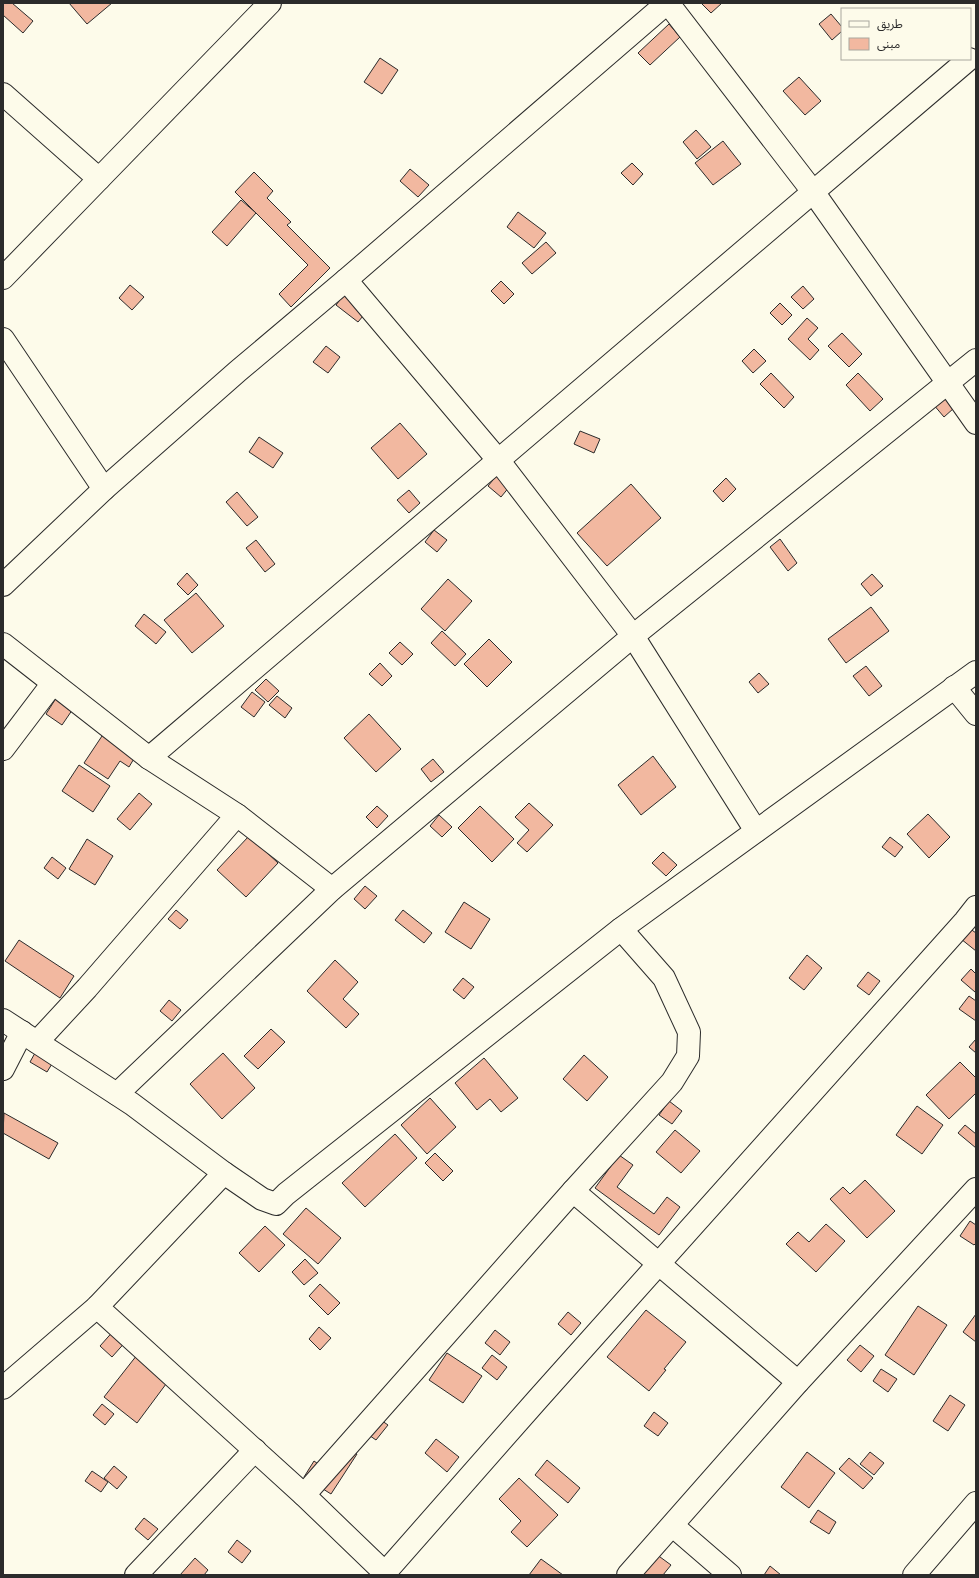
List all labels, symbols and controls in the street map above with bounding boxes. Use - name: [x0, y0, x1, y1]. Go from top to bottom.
- legend: [841, 8, 971, 60]
- text: طريق: [877, 16, 903, 33]
- text: مبنى: [877, 36, 900, 53]

